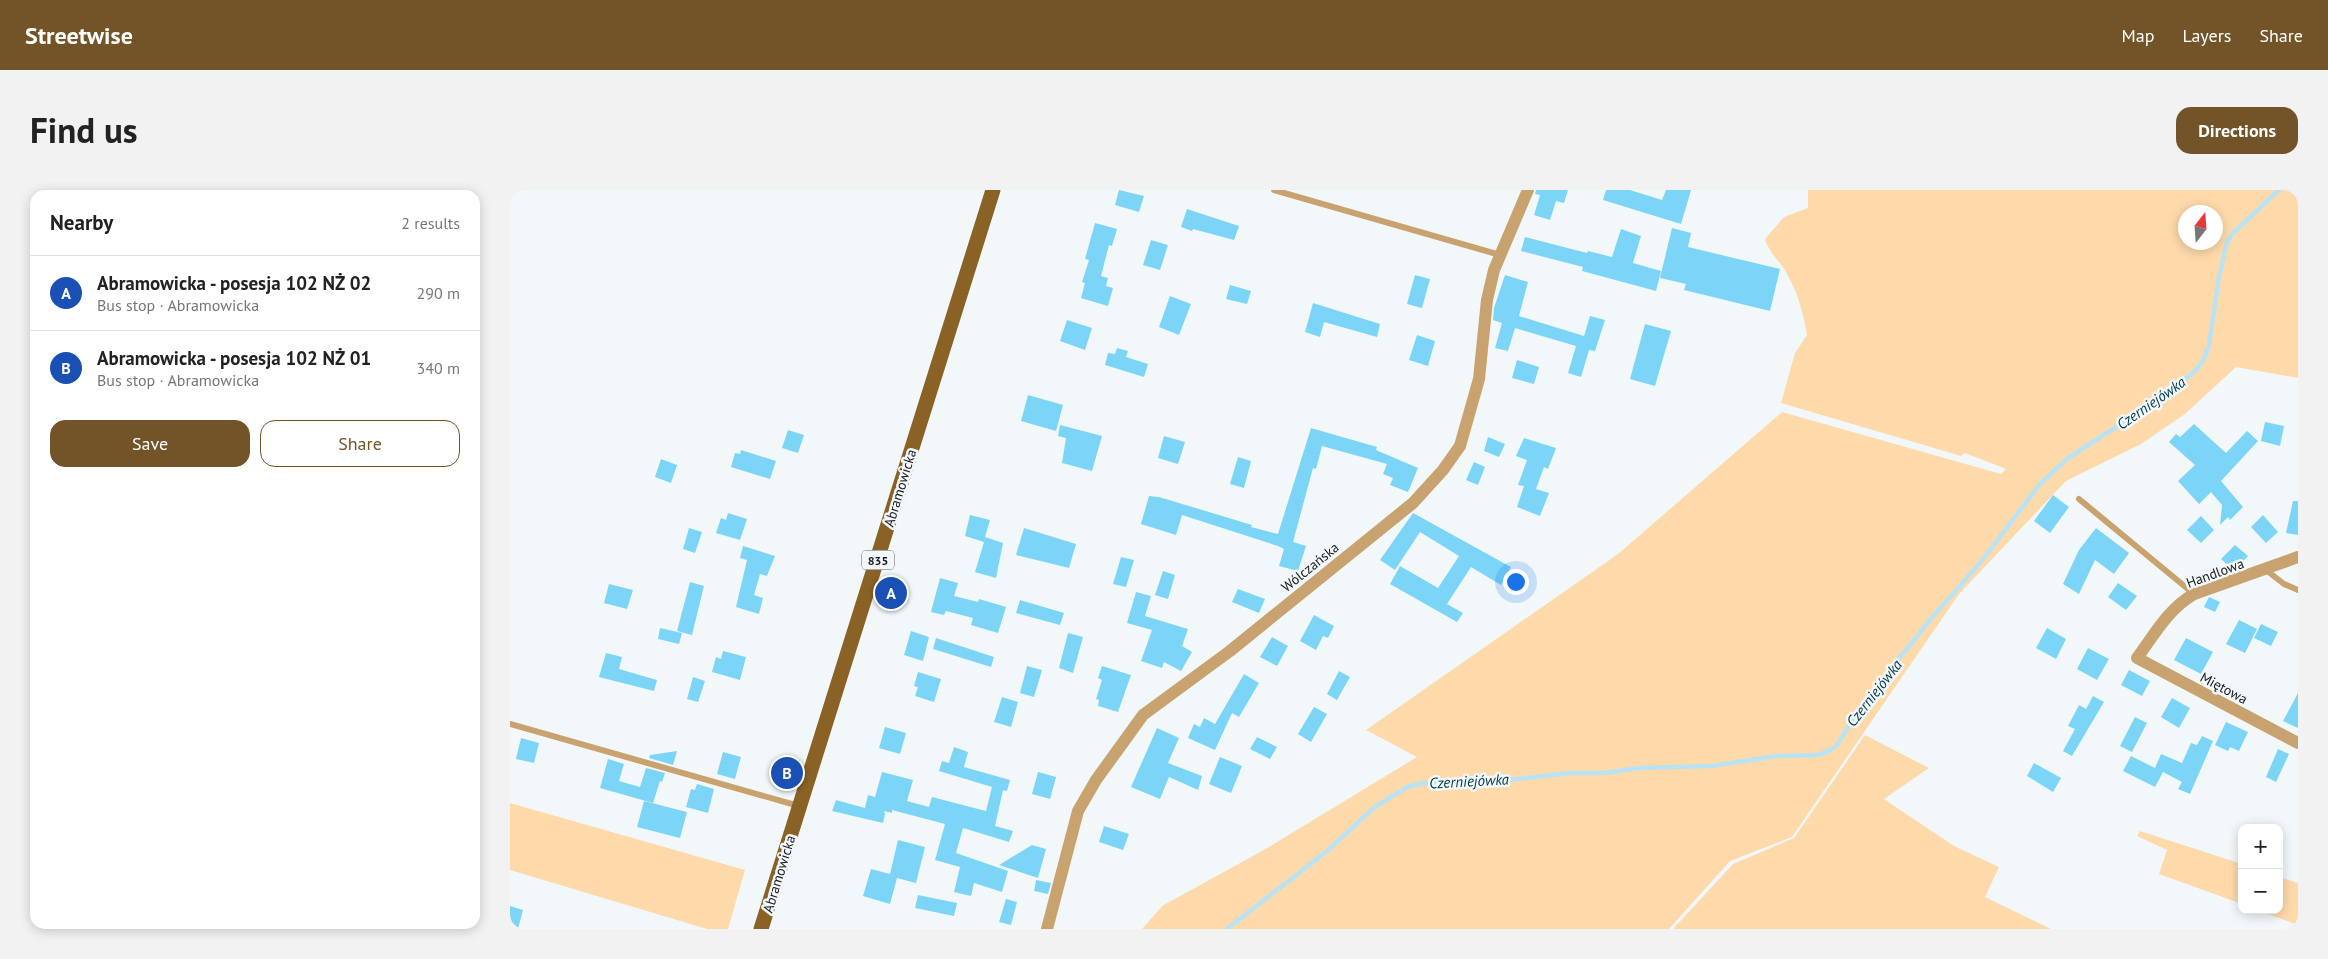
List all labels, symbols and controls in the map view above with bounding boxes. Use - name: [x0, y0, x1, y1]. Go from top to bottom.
- text: Streetwise: [25, 20, 133, 51]
- text: Map: [2122, 24, 2154, 47]
- text: Layers: [2182, 24, 2231, 47]
- text: Share: [2259, 24, 2303, 47]
- text: Find us: [30, 107, 138, 153]
- button: Directions: [2176, 107, 2298, 154]
- north arrow: [2178, 205, 2223, 250]
- text: Nearby: [50, 209, 113, 236]
- text: 2 results: [401, 213, 460, 233]
- text: Abramowicka - posesja 102 NŻ 02: [97, 271, 371, 295]
- text: A: [61, 283, 71, 303]
- text: 290 m: [417, 283, 460, 303]
- text: Bus stop · Abramowicka: [97, 295, 259, 315]
- text: Abramowicka - posesja 102 NŻ 01: [97, 346, 371, 370]
- text: B: [61, 358, 71, 378]
- text: 340 m: [417, 358, 460, 378]
- text: Bus stop · Abramowicka: [97, 370, 259, 390]
- water label: Czerniejówka: [2113, 372, 2190, 434]
- button: Save: [50, 420, 250, 467]
- button: Share: [260, 420, 460, 467]
- street label: Abramowicka: [880, 447, 920, 529]
- street label: Wólczańska: [1277, 538, 1343, 596]
- road number: 835: [862, 550, 894, 570]
- street label: Handlowa: [2184, 554, 2246, 592]
- your location: [1503, 569, 1529, 595]
- pin: A: [875, 574, 907, 612]
- water label: Czerniejówka: [1842, 655, 1906, 730]
- street label: Miętowa: [2197, 668, 2251, 708]
- pin: B: [771, 754, 803, 792]
- water label: Czerniejówka: [1429, 769, 1510, 793]
- map controls: [2238, 824, 2283, 914]
- button: +: [2238, 824, 2283, 869]
- street label: Abramowicka: [759, 833, 799, 915]
- button: −: [2238, 869, 2283, 914]

